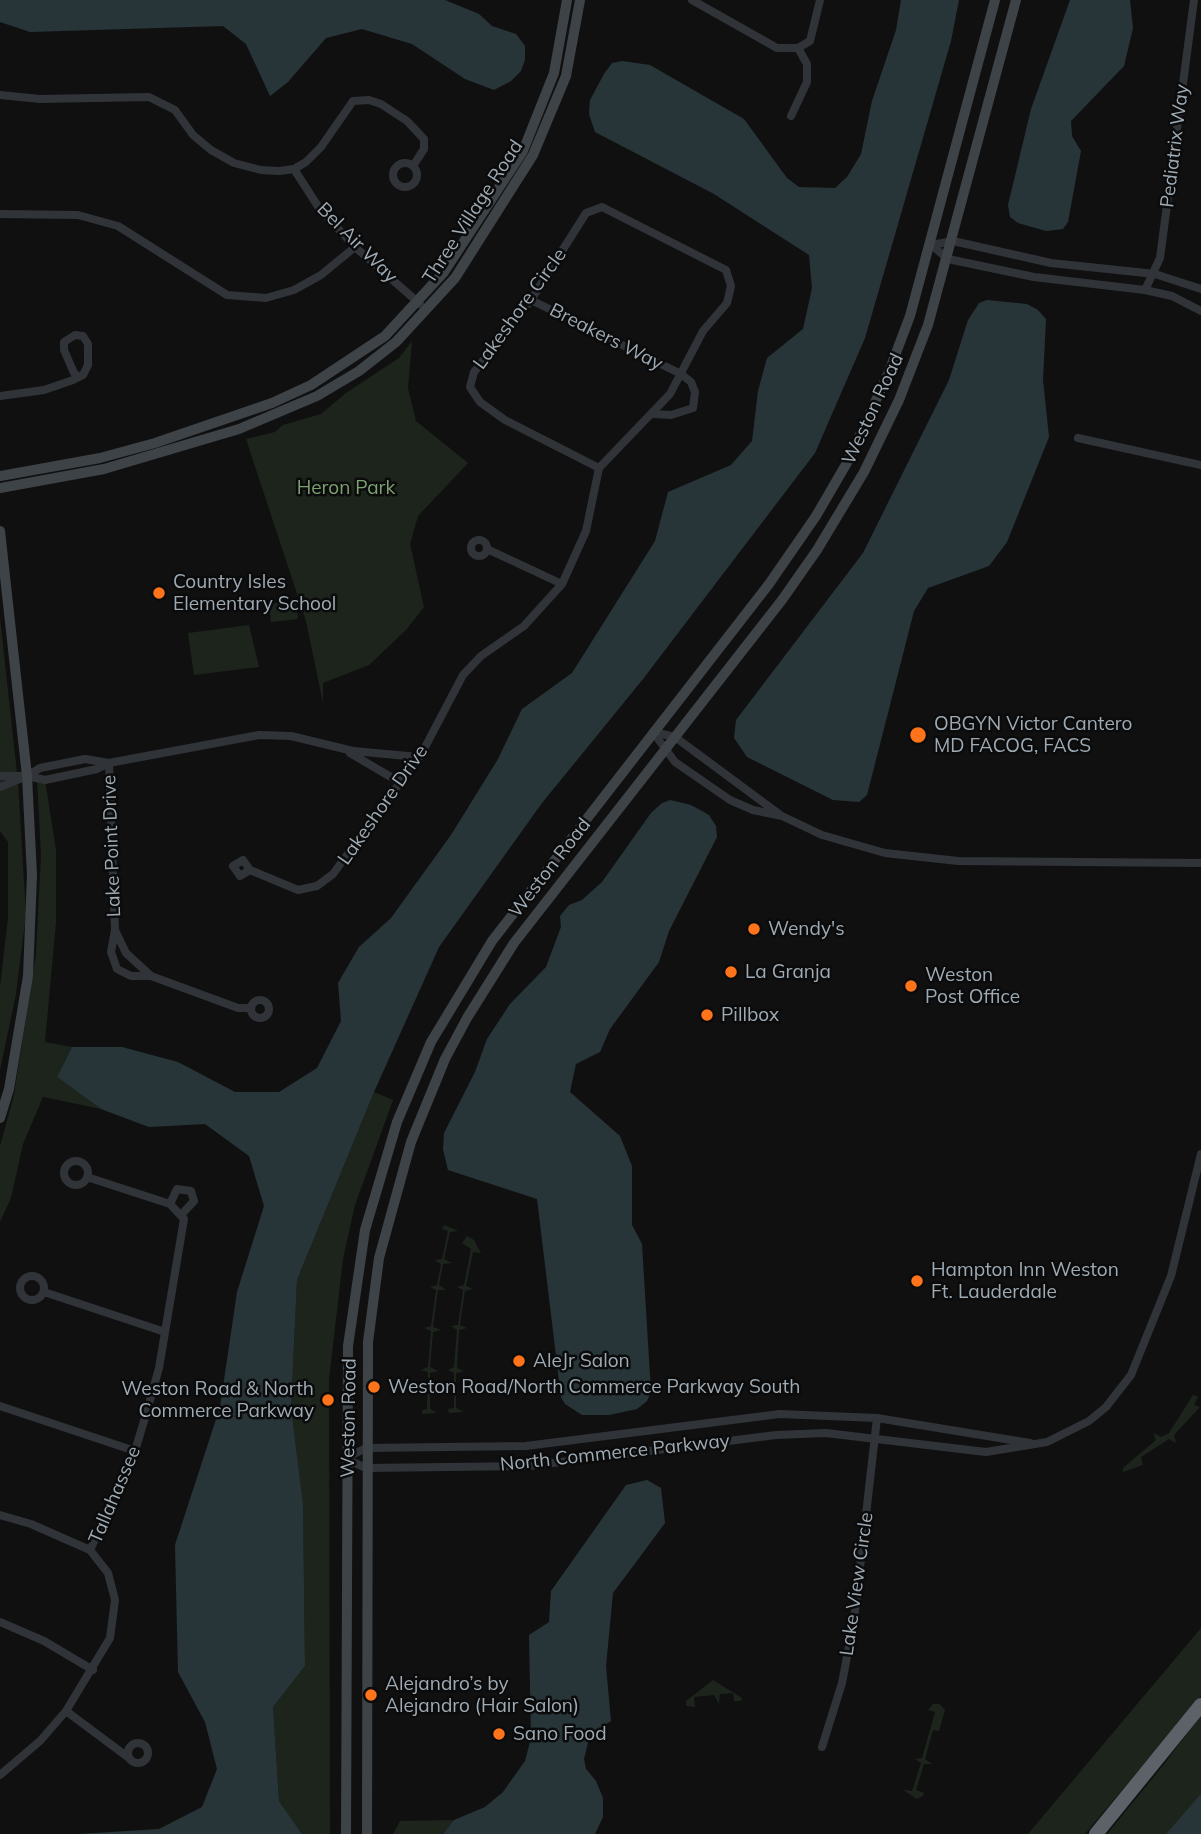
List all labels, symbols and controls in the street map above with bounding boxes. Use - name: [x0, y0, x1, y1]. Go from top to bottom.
- street label: Pediatrix Way: [1156, 83, 1194, 209]
- street label: Three Village Road: [418, 136, 528, 288]
- street label: Bel Air Way: [312, 198, 402, 288]
- street label: Lakeshore Circle: [469, 244, 571, 374]
- street label: Breakers Way: [546, 299, 666, 375]
- street label: Weston Road: [837, 350, 909, 468]
- park label: Heron Park: [297, 477, 395, 499]
- place label: Country Isles Elementary School: [173, 571, 336, 615]
- marker: Country Isles Elementary School: [151, 585, 167, 601]
- place label: OBGYN Victor Cantero MD FACOG, FACS: [934, 713, 1132, 757]
- marker: OBGYN Victor Cantero MD FACOG, FACS: [908, 725, 928, 745]
- street label: Lakeshore Drive: [333, 741, 433, 869]
- street label: Lake Point Drive: [98, 774, 126, 918]
- street label: Weston Road: [504, 814, 596, 922]
- place label: Wendy's: [768, 918, 845, 940]
- marker: Wendy's: [746, 921, 762, 937]
- place label: La Granja: [745, 961, 831, 983]
- marker: La Granja: [723, 964, 739, 980]
- place label: Weston Post Office: [925, 964, 1020, 1008]
- marker: Weston Post Office: [903, 978, 919, 994]
- place label: Pillbox: [721, 1004, 779, 1026]
- marker: Pillbox: [699, 1007, 715, 1023]
- place label: Hampton Inn Weston Ft. Lauderdale: [931, 1259, 1119, 1303]
- marker: Hampton Inn Weston Ft. Lauderdale: [909, 1273, 925, 1289]
- place label: AleJr Salon: [533, 1350, 630, 1372]
- marker: AleJr Salon: [511, 1353, 527, 1369]
- street label: Weston Road: [337, 1358, 361, 1478]
- place label: Weston Road/North Commerce Parkway South: [388, 1376, 800, 1398]
- place label: Weston Road & North Commerce Parkway: [121, 1378, 314, 1422]
- marker: Weston Road/North Commerce Parkway South: [366, 1379, 382, 1395]
- marker: Weston Road & North Commerce Parkway: [320, 1392, 336, 1408]
- street label: North Commerce Parkway: [499, 1430, 731, 1476]
- street label: Tallahassee: [84, 1443, 146, 1547]
- street label: Lake View Circle: [836, 1511, 878, 1657]
- place label: Alejandro’s by Alejandro (Hair Salon): [385, 1673, 579, 1717]
- marker: Alejandro’s by Alejandro (Hair Salon): [363, 1687, 379, 1703]
- place label: Sano Food: [513, 1723, 607, 1745]
- marker: Sano Food: [491, 1726, 507, 1742]

